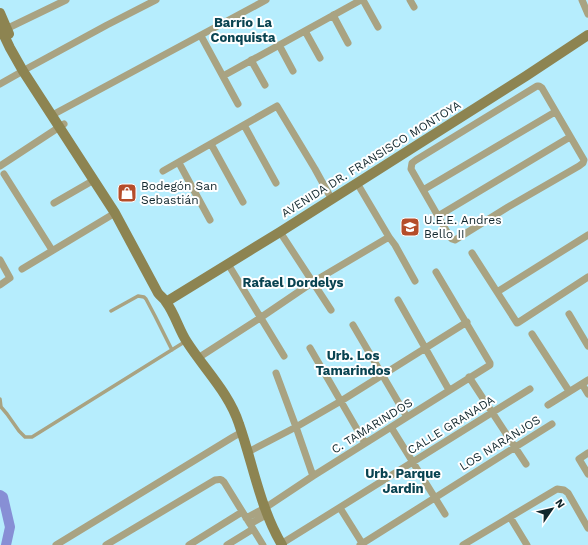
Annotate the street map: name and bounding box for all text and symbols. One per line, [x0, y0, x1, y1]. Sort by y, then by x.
district label: Barrio La Conquista [211, 15, 276, 45]
street label: AVENIDA DR. FRANSISCO MONTOYA [279, 98, 463, 220]
place label: Bodegón San Sebastián [141, 179, 217, 207]
shop icon: Bodegón San Sebastián [116, 182, 138, 204]
place label: U.E.E. Andres Bello II [424, 213, 502, 241]
school or university icon: U.E.E. Andres Bello II [399, 216, 421, 238]
district label: Rafael Dordelys [243, 275, 344, 290]
district label: Urb. Los Tamarindos [316, 348, 391, 378]
street label: CALLE GRANADA [405, 393, 497, 457]
street label: C. TAMARINDOS [329, 395, 415, 457]
street label: LOS NARANJOS [457, 413, 543, 473]
district label: Urb. Parque Jardin [365, 466, 441, 496]
north arrow [532, 489, 572, 529]
text: N [552, 497, 568, 511]

